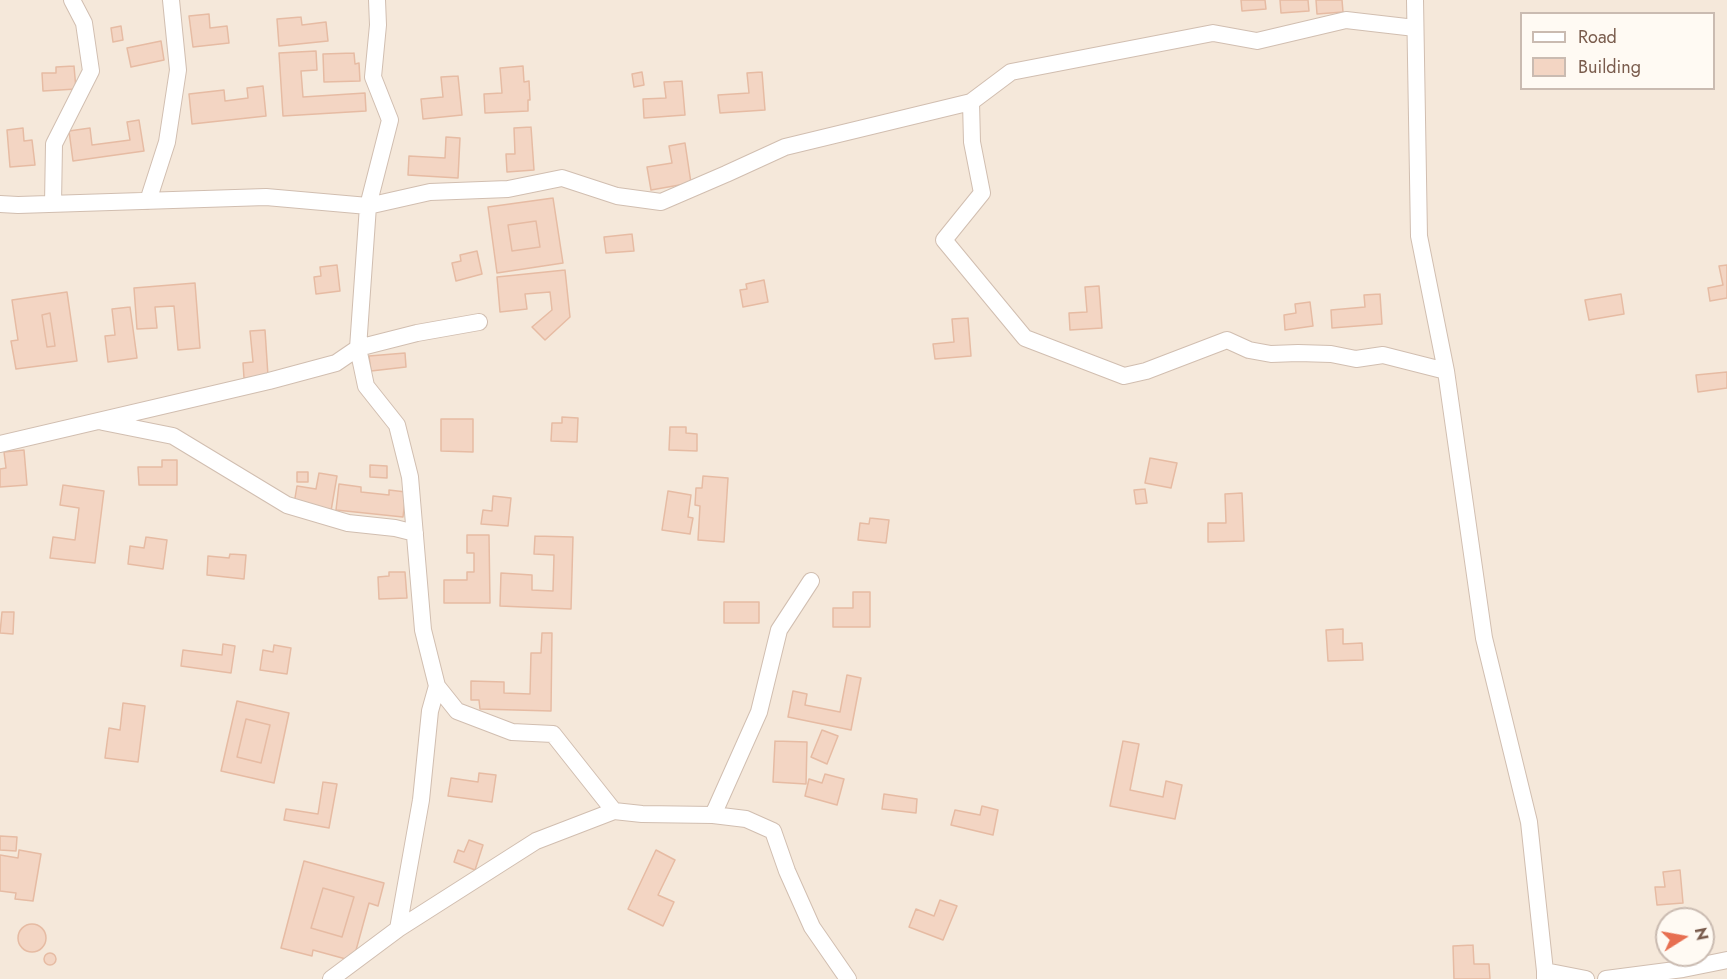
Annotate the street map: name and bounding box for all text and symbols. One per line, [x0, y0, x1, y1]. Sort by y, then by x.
legend [1520, 12, 1715, 90]
text: Road [1578, 24, 1617, 50]
text: Building [1578, 54, 1641, 80]
north arrow [1655, 907, 1715, 967]
text: N [1689, 925, 1714, 942]

